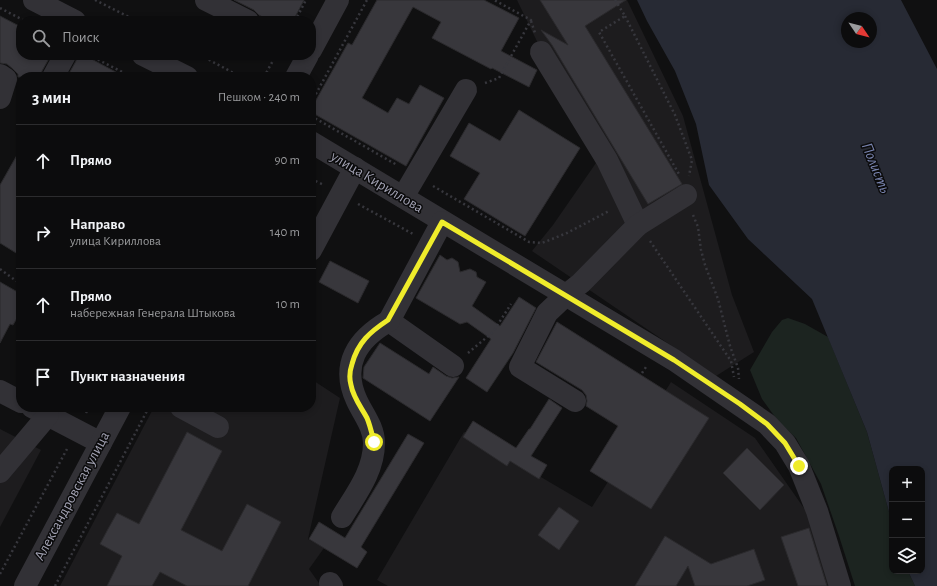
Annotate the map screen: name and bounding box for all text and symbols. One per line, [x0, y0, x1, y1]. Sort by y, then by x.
north arrow [841, 12, 877, 48]
search box [16, 16, 316, 60]
icon: search [30, 27, 52, 49]
text: Поиск [62, 30, 100, 45]
text: 3 мин [32, 89, 71, 106]
text: Пешком · 240 m [218, 91, 300, 104]
water label: Полисть [859, 140, 893, 196]
street label: улица Кириллова [327, 148, 426, 216]
icon: ahead [32, 150, 54, 172]
text: Прямо [70, 153, 112, 168]
text: 90 m [274, 154, 300, 167]
text: Направо [70, 217, 125, 232]
icon: right [32, 222, 54, 244]
text: 140 m [270, 226, 300, 239]
text: улица Кириллова [70, 235, 161, 248]
text: Прямо [70, 289, 112, 304]
icon: ahead [32, 294, 54, 316]
text: 10 m [276, 298, 300, 311]
text: набережная Генерала Штыкова [70, 307, 235, 320]
icon: arrive [32, 366, 54, 388]
text: Пункт назначения [70, 369, 185, 384]
street label: Александровская улица [32, 429, 112, 563]
route start [365, 433, 383, 451]
route end [790, 457, 808, 475]
map controls [889, 466, 925, 574]
button: + [889, 466, 925, 502]
button: − [889, 502, 925, 538]
button: layers [889, 538, 925, 574]

